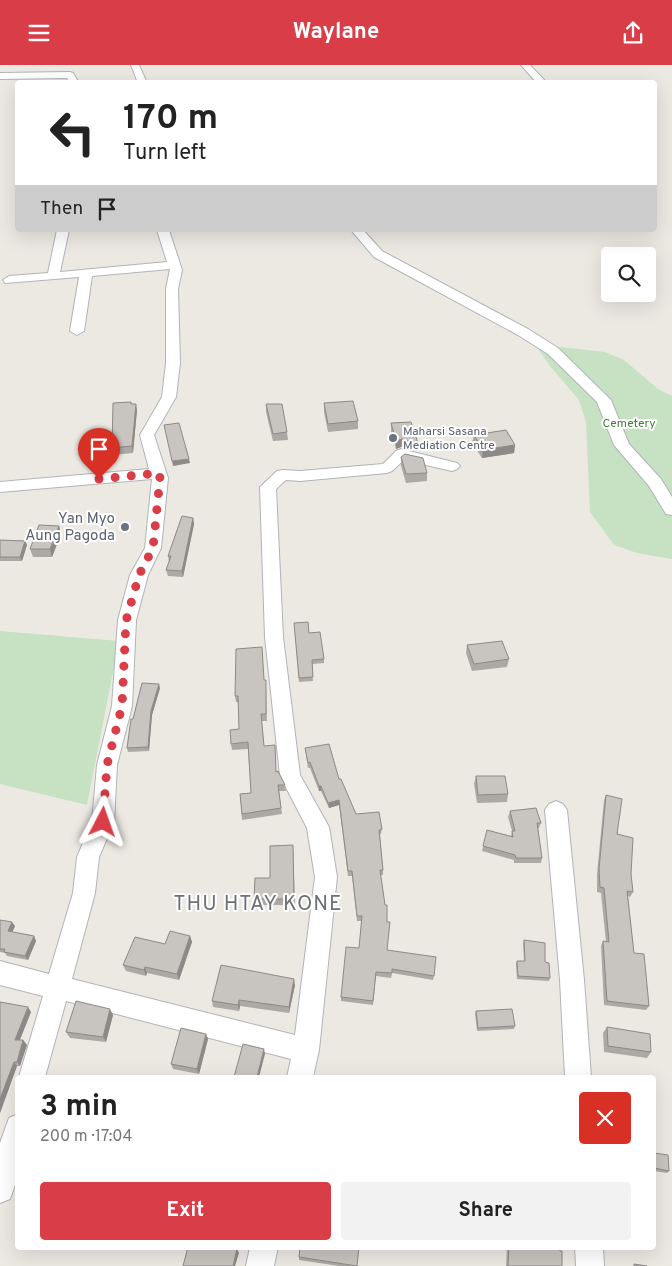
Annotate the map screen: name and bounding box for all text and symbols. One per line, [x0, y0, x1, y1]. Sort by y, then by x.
icon: menu [25, 19, 53, 47]
text: Waylane [293, 19, 379, 46]
icon: share [619, 19, 647, 47]
text: 170 m [123, 97, 218, 141]
icon: left [40, 100, 105, 165]
text: Turn left [123, 140, 206, 167]
icon: arrive [93, 195, 121, 223]
text: Then [40, 197, 83, 221]
map controls [601, 247, 656, 302]
button: search [601, 247, 656, 302]
park label: Cemetery [602, 416, 656, 432]
place label: Maharsi Sasana Mediation Centre [403, 424, 495, 454]
pin [78, 428, 120, 479]
marker: Maharsi Sasana Mediation Centre [387, 432, 399, 444]
icon: arrive [85, 435, 113, 463]
place label: Yan Myo Aung Pagoda [25, 510, 115, 546]
marker: Yan Myo Aung Pagoda [119, 521, 131, 533]
position arrow [76, 795, 128, 847]
district label: THU HTAY KONE [173, 891, 343, 918]
text: 3 min [40, 1089, 118, 1126]
button: close [579, 1092, 631, 1144]
text: 200 m · 17:04 [40, 1127, 132, 1147]
button: Exit [40, 1182, 331, 1240]
button: Share [341, 1182, 631, 1240]

